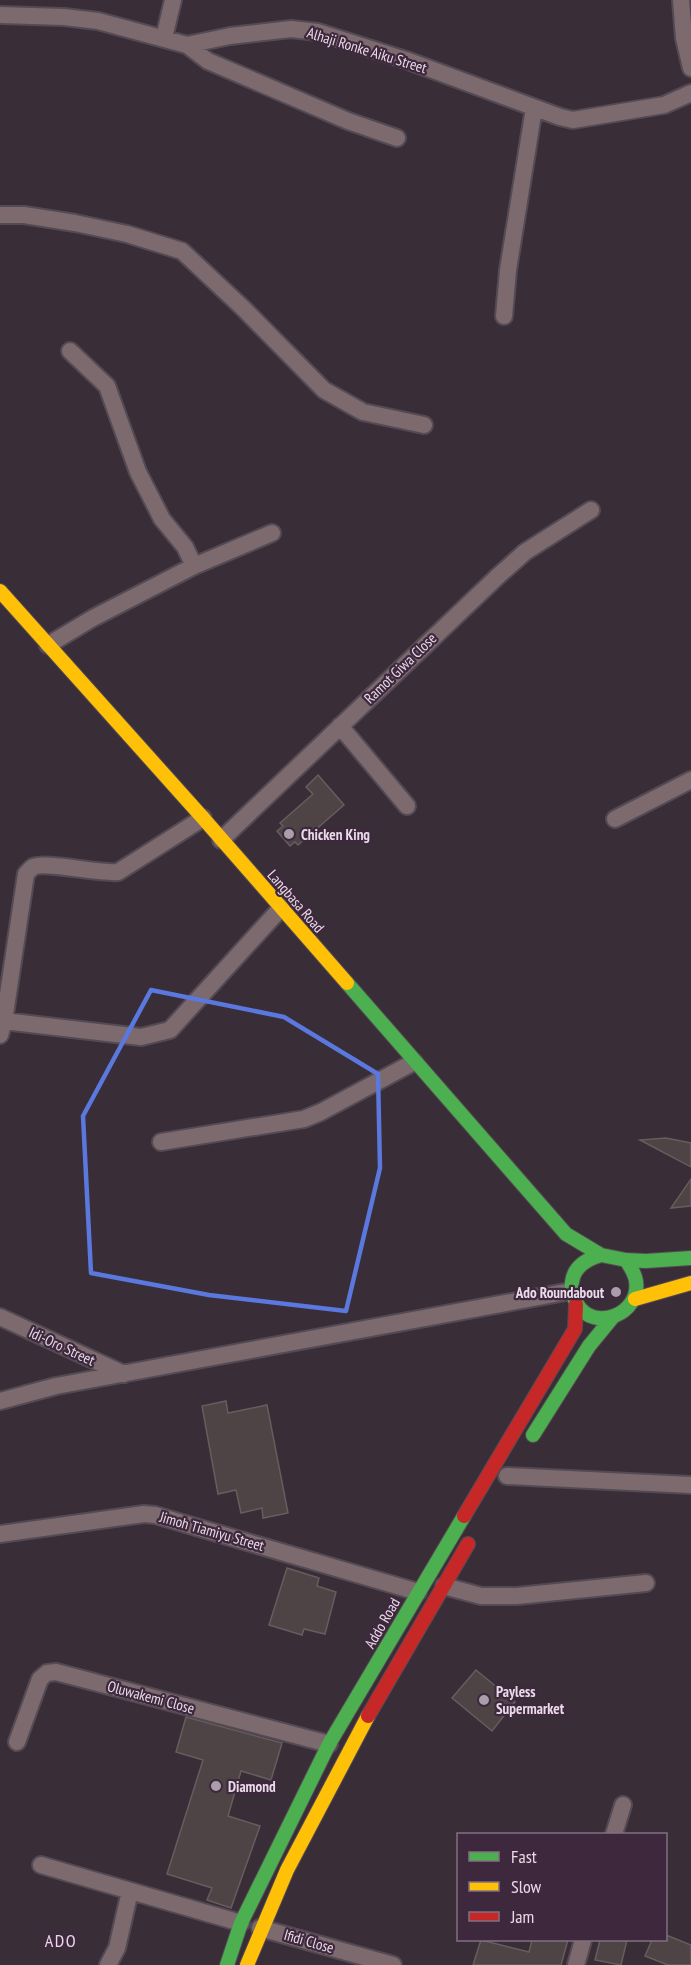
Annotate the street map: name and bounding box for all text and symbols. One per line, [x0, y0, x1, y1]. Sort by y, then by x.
street label: Alhaji Ronke Aiku Street [305, 23, 429, 77]
street label: Ramot Giwa Close [360, 629, 440, 707]
place label: Chicken King [301, 825, 370, 844]
marker: Chicken King [282, 827, 296, 841]
street label: Langbasa Road [263, 866, 329, 936]
place label: Ado Roundabout [515, 1283, 605, 1302]
marker: Ado Roundabout [609, 1285, 623, 1299]
street label: Idi-Oro Street [26, 1322, 98, 1370]
street label: Jimoh Tiamiyu Street [157, 1507, 266, 1555]
street label: Addo Road [360, 1594, 404, 1652]
street label: Oluwakemi Close [105, 1676, 197, 1718]
place label: Payless Supermarket [496, 1682, 565, 1718]
marker: Payless Supermarket [477, 1693, 491, 1707]
place label: Diamond [228, 1777, 276, 1796]
marker: Diamond [209, 1779, 223, 1793]
legend [457, 1833, 667, 1941]
text: Fast [511, 1845, 537, 1868]
text: Slow [511, 1875, 542, 1898]
text: Jam [510, 1905, 534, 1928]
street label: Ifidi Close [282, 1925, 336, 1957]
district label: ADO [45, 1929, 77, 1952]

